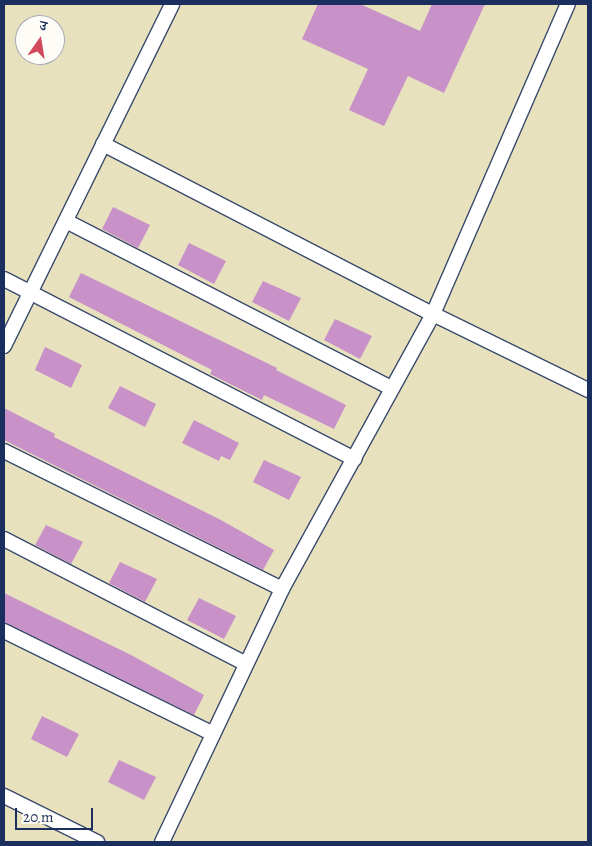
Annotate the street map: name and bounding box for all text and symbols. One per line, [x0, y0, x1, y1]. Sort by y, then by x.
north arrow [15, 15, 65, 65]
text: उ [38, 16, 49, 36]
scale bar [18, 798, 95, 830]
text: 20 m [23, 807, 54, 827]

